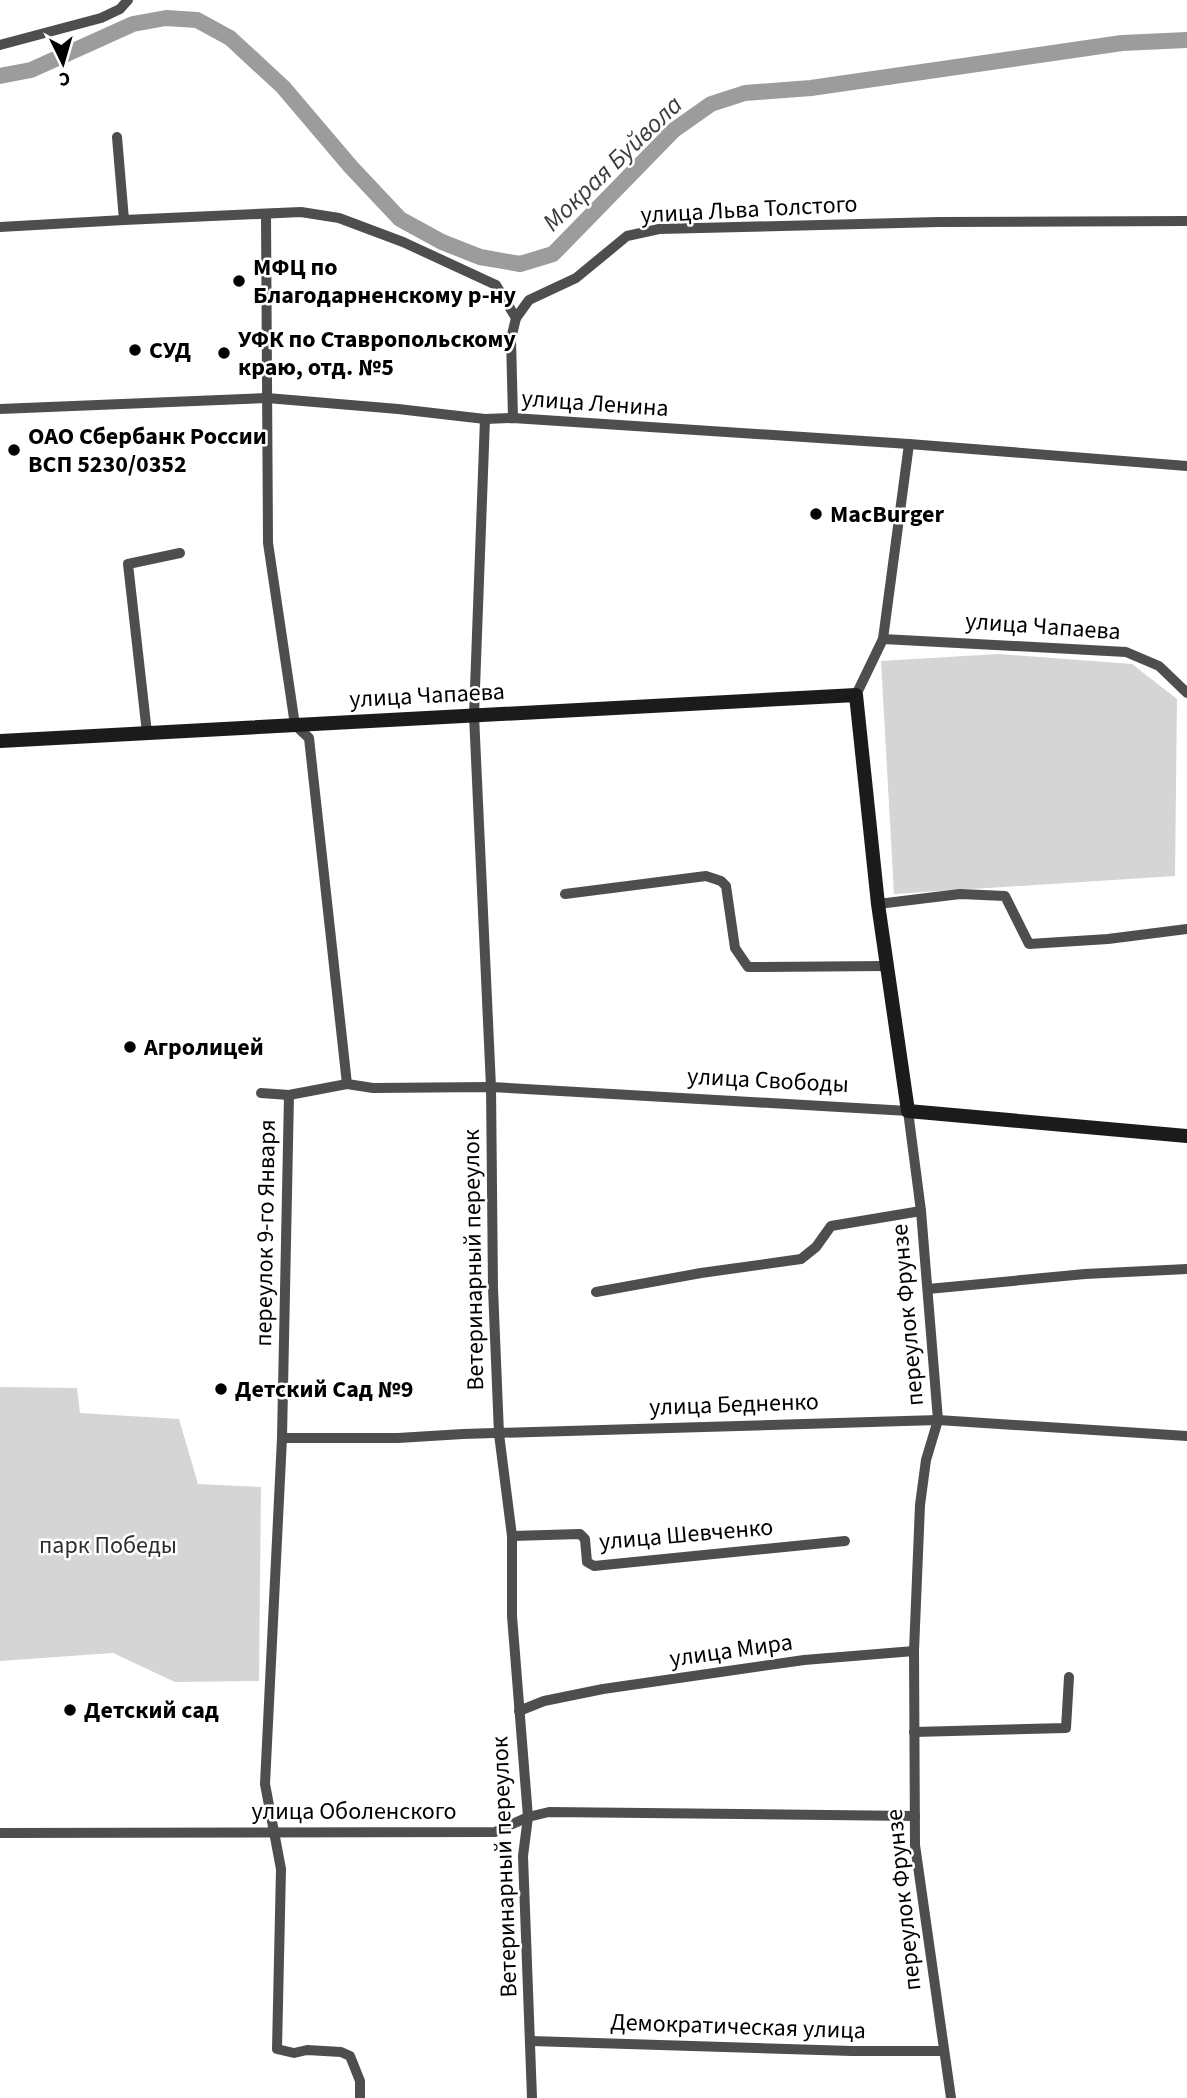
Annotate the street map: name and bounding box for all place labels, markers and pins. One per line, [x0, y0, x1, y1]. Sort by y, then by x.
place label: МФЦ по Благодарненскому р-ну [253, 250, 517, 313]
marker: МФЦ по Благодарненскому р-ну [231, 273, 247, 289]
place label: УФК по Ставропольскому краю, отд. №5 [238, 322, 516, 385]
place label: СУД [149, 333, 191, 368]
marker: СУД [127, 342, 143, 358]
marker: УФК по Ставропольскому краю, отд. №5 [216, 345, 232, 361]
place label: ОАО Сбербанк России ВСП 5230/0352 [28, 419, 267, 482]
marker: ОАО Сбербанк России ВСП 5230/0352 [6, 442, 22, 458]
place label: MacBurger [830, 497, 944, 532]
marker: MacBurger [808, 506, 824, 522]
place label: Агролицей [143, 1030, 264, 1065]
marker: Агролицей [122, 1039, 138, 1055]
place label: Детский Сад №9 [235, 1372, 414, 1407]
marker: Детский Сад №9 [213, 1381, 229, 1397]
place label: Детский сад [84, 1693, 219, 1728]
marker: Детский сад [62, 1702, 78, 1718]

